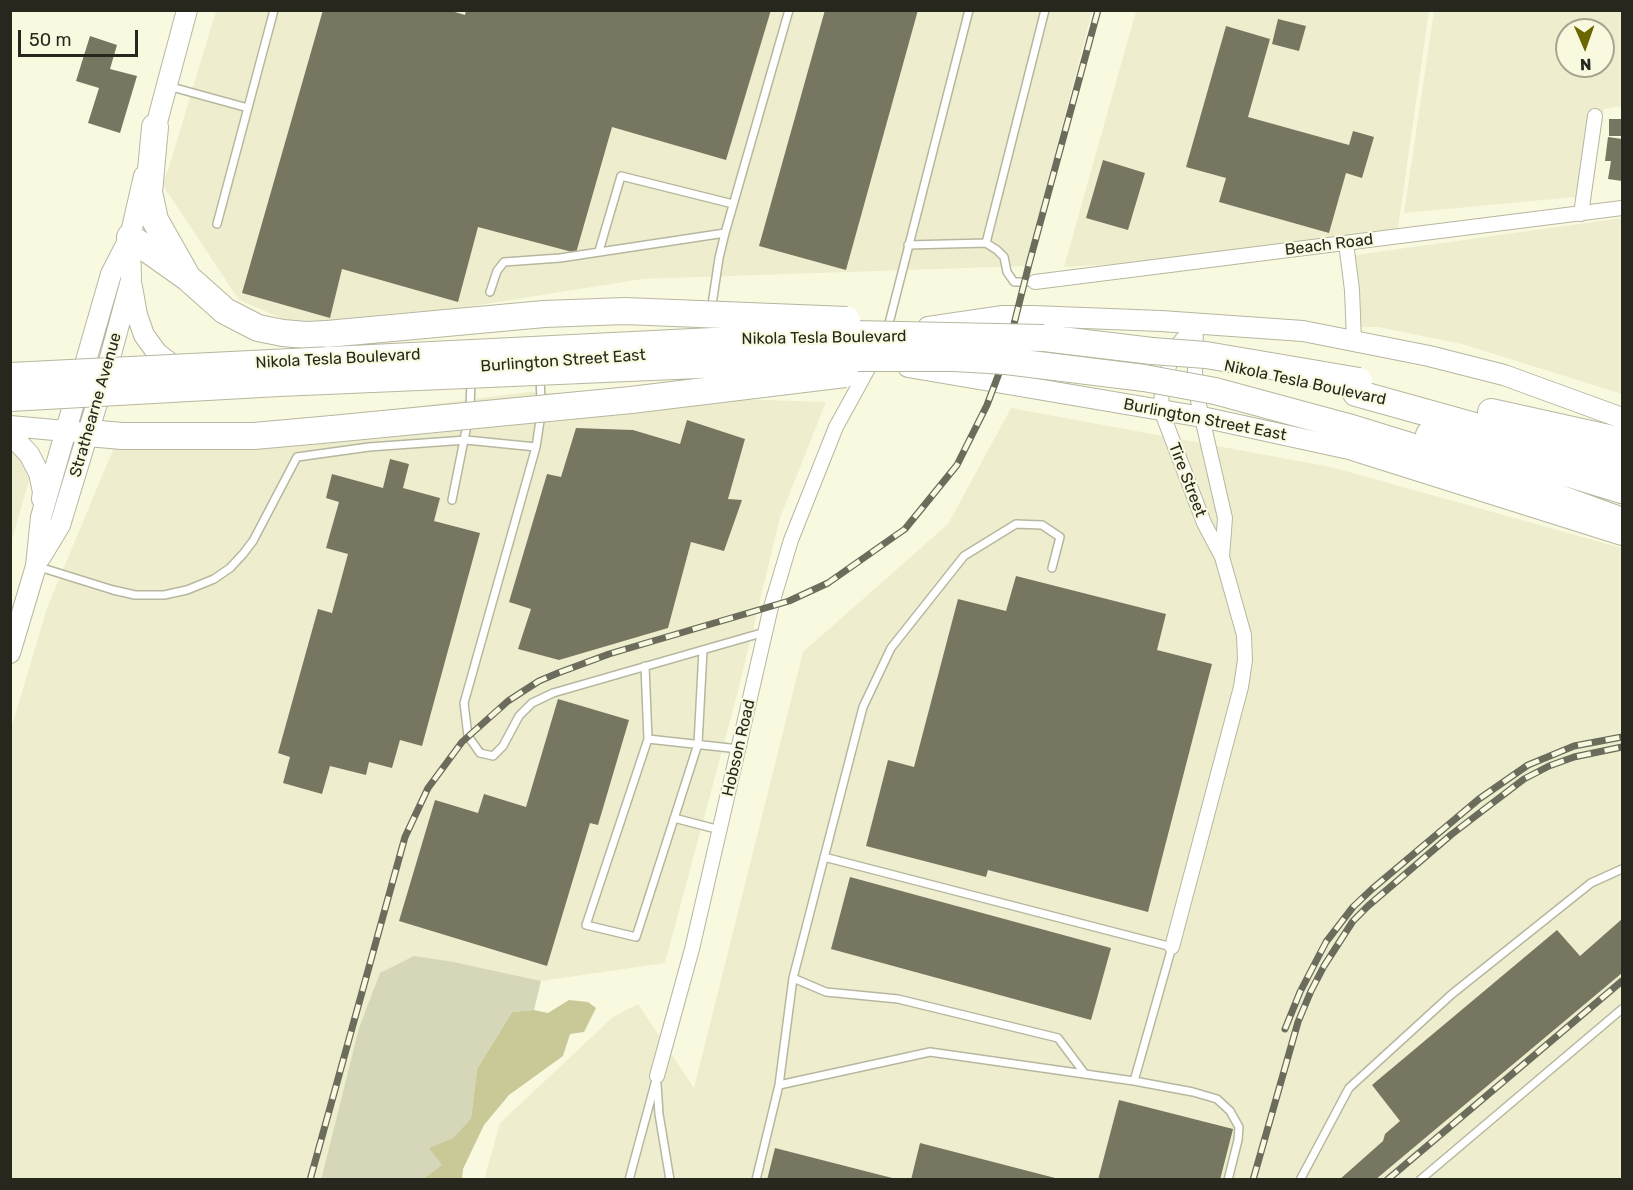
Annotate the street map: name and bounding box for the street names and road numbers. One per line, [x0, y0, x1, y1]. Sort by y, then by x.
street label: Beach Road [1284, 230, 1374, 260]
street label: Nikola Tesla Boulevard [741, 327, 907, 349]
street label: Strathearne Avenue [66, 331, 126, 479]
street label: Nikola Tesla Boulevard [255, 345, 421, 373]
street label: Burlington Street East [480, 346, 646, 376]
street label: Nikola Tesla Boulevard [1222, 356, 1388, 410]
street label: Burlington Street East [1122, 395, 1288, 445]
street label: Tire Street [1164, 440, 1210, 520]
street label: Hobson Road [719, 698, 759, 798]

